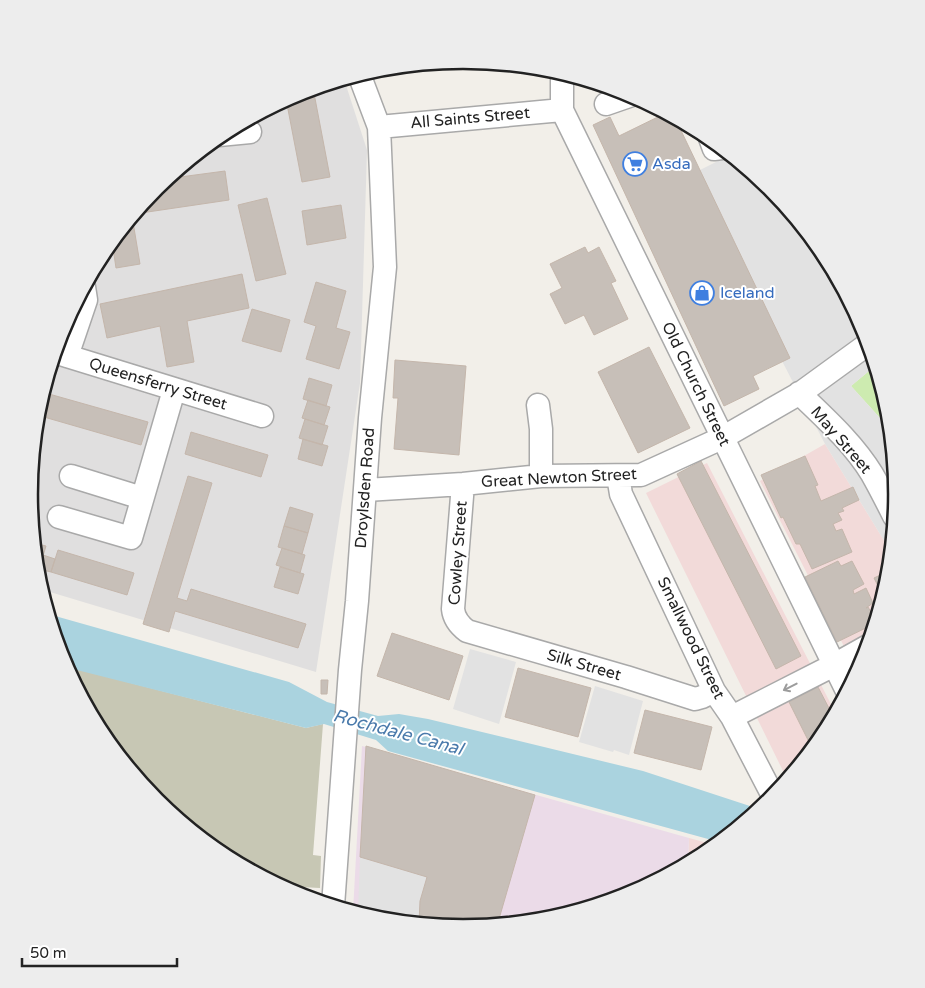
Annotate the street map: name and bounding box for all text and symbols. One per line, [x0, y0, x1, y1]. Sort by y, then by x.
street label: All Saints Street [409, 103, 531, 133]
supermarket icon: Asda [622, 151, 648, 177]
place label: Asda [652, 154, 691, 174]
shop icon: Iceland [689, 280, 715, 306]
place label: Iceland [720, 283, 775, 303]
street label: Old Church Street [657, 319, 735, 449]
street label: Queensferry Street [86, 353, 230, 415]
street label: May Street [806, 402, 876, 478]
street label: Droylsden Road [351, 427, 379, 549]
street label: Great Newton Street [481, 464, 637, 492]
street label: Cowley Street [444, 500, 472, 606]
street label: Smallwood Street [653, 574, 729, 702]
street label: Silk Street [545, 645, 623, 685]
one-way arrow [783, 683, 798, 692]
water label: Rochdale Canal [331, 704, 468, 761]
scale bar [22, 936, 178, 968]
text: 50 m [30, 944, 67, 962]

